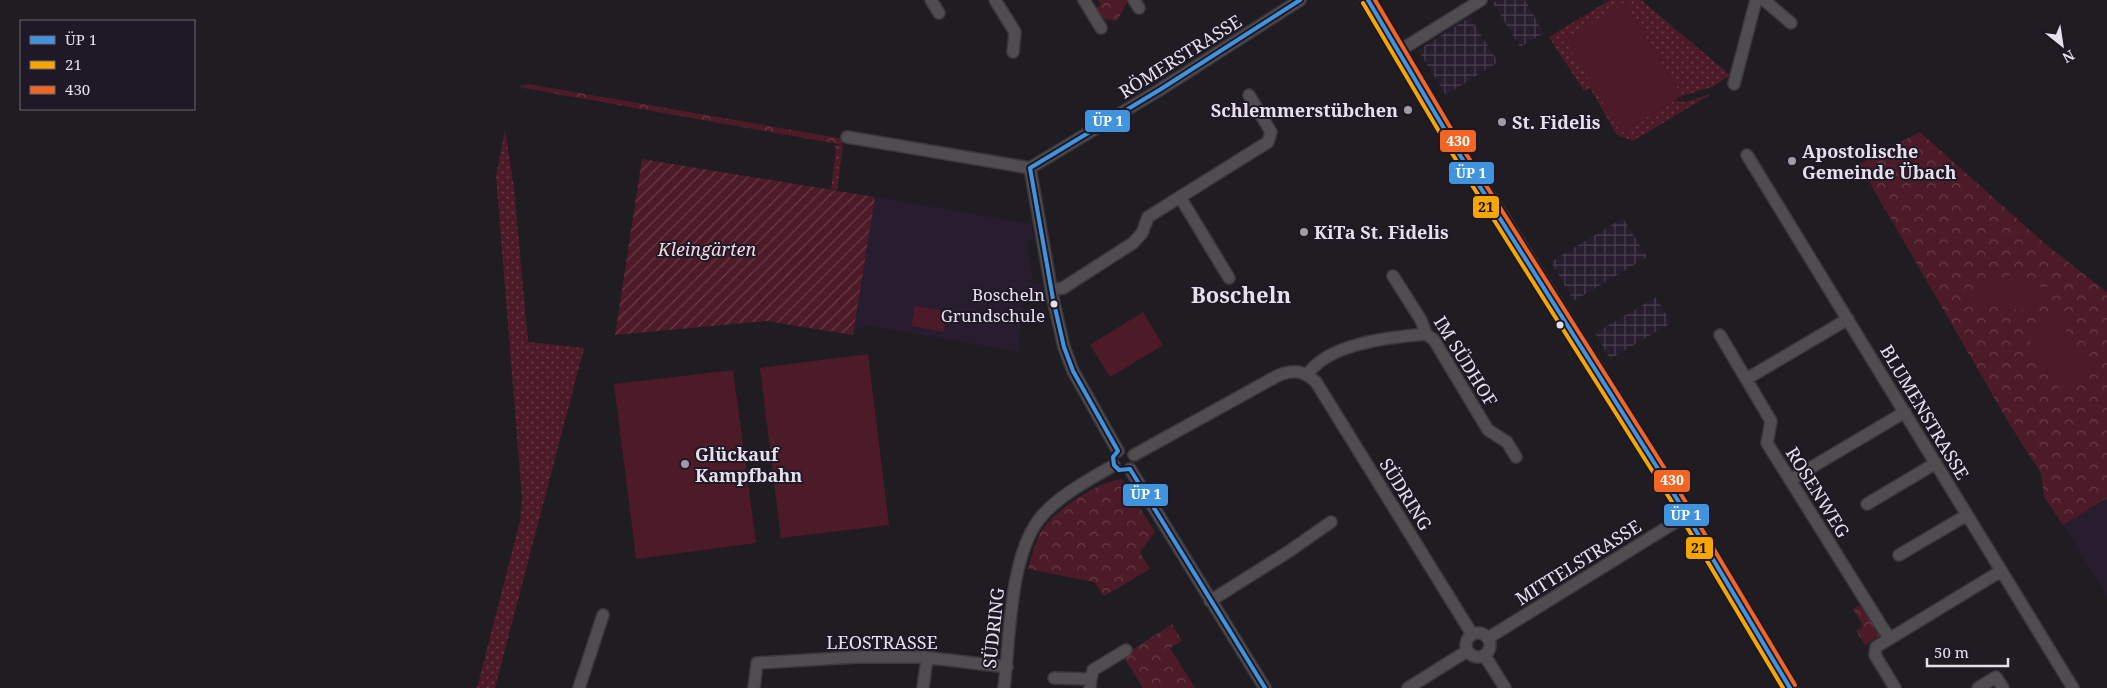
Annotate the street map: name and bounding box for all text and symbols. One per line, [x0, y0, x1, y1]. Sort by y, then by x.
street label: RÖMERSTRASSE [1114, 9, 1246, 103]
legend [20, 20, 195, 110]
north arrow [2037, 20, 2087, 70]
text: ÜP 1 [65, 29, 97, 49]
text: N [2059, 46, 2078, 68]
text: 21 [65, 54, 82, 74]
text: 430 [65, 79, 90, 99]
place label: Schlemmerstübchen [1211, 98, 1398, 122]
marker: Schlemmerstübchen [1402, 104, 1414, 116]
line badge: ÜP 1 [1084, 109, 1131, 133]
place label: St. Fidelis [1512, 110, 1601, 134]
text: ÜP 1 [1093, 111, 1124, 130]
marker: St. Fidelis [1496, 116, 1508, 128]
line badge: 430 [1439, 129, 1477, 153]
text: 430 [1446, 131, 1470, 150]
place label: Apostolische Gemeinde Übach [1802, 139, 1957, 184]
marker: Apostolische Gemeinde Übach [1786, 155, 1798, 167]
line badge: ÜP 1 [1448, 161, 1495, 185]
text: ÜP 1 [1456, 163, 1487, 182]
line badge: 21 [1472, 195, 1500, 219]
text: 21 [1478, 197, 1494, 216]
place label: KiTa St. Fidelis [1314, 220, 1449, 244]
marker: KiTa St. Fidelis [1298, 226, 1310, 238]
park label: Kleingärten [657, 237, 756, 261]
district label: Boscheln [1191, 279, 1291, 309]
place label: Boscheln Grundschule [941, 283, 1045, 327]
marker: Boscheln Grundschule [1049, 299, 1059, 309]
street label: IM SÜDHOF [1429, 311, 1503, 411]
unlabelled marker [1555, 320, 1565, 330]
street label: BLUMENSTRASSE [1875, 340, 1975, 484]
place label: Glückauf Kampfbahn [695, 442, 802, 487]
street label: ROSENWEG [1781, 442, 1855, 542]
street label: SÜDRING [1374, 453, 1438, 535]
marker: Glückauf Kampfbahn [679, 458, 691, 470]
line badge: 430 [1653, 469, 1691, 493]
text: 430 [1660, 470, 1684, 489]
line badge: ÜP 1 [1122, 483, 1169, 507]
text: ÜP 1 [1131, 484, 1162, 503]
line badge: ÜP 1 [1663, 503, 1710, 527]
text: ÜP 1 [1671, 505, 1702, 524]
street label: MITTELSTRASSE [1511, 514, 1645, 610]
line badge: 21 [1685, 536, 1714, 560]
text: 21 [1691, 538, 1707, 557]
street label: SÜDRING [977, 586, 1009, 669]
street label: LEOSTRASSE [826, 630, 938, 654]
scale bar [1927, 636, 2008, 668]
text: 50 m [1934, 642, 1969, 662]

